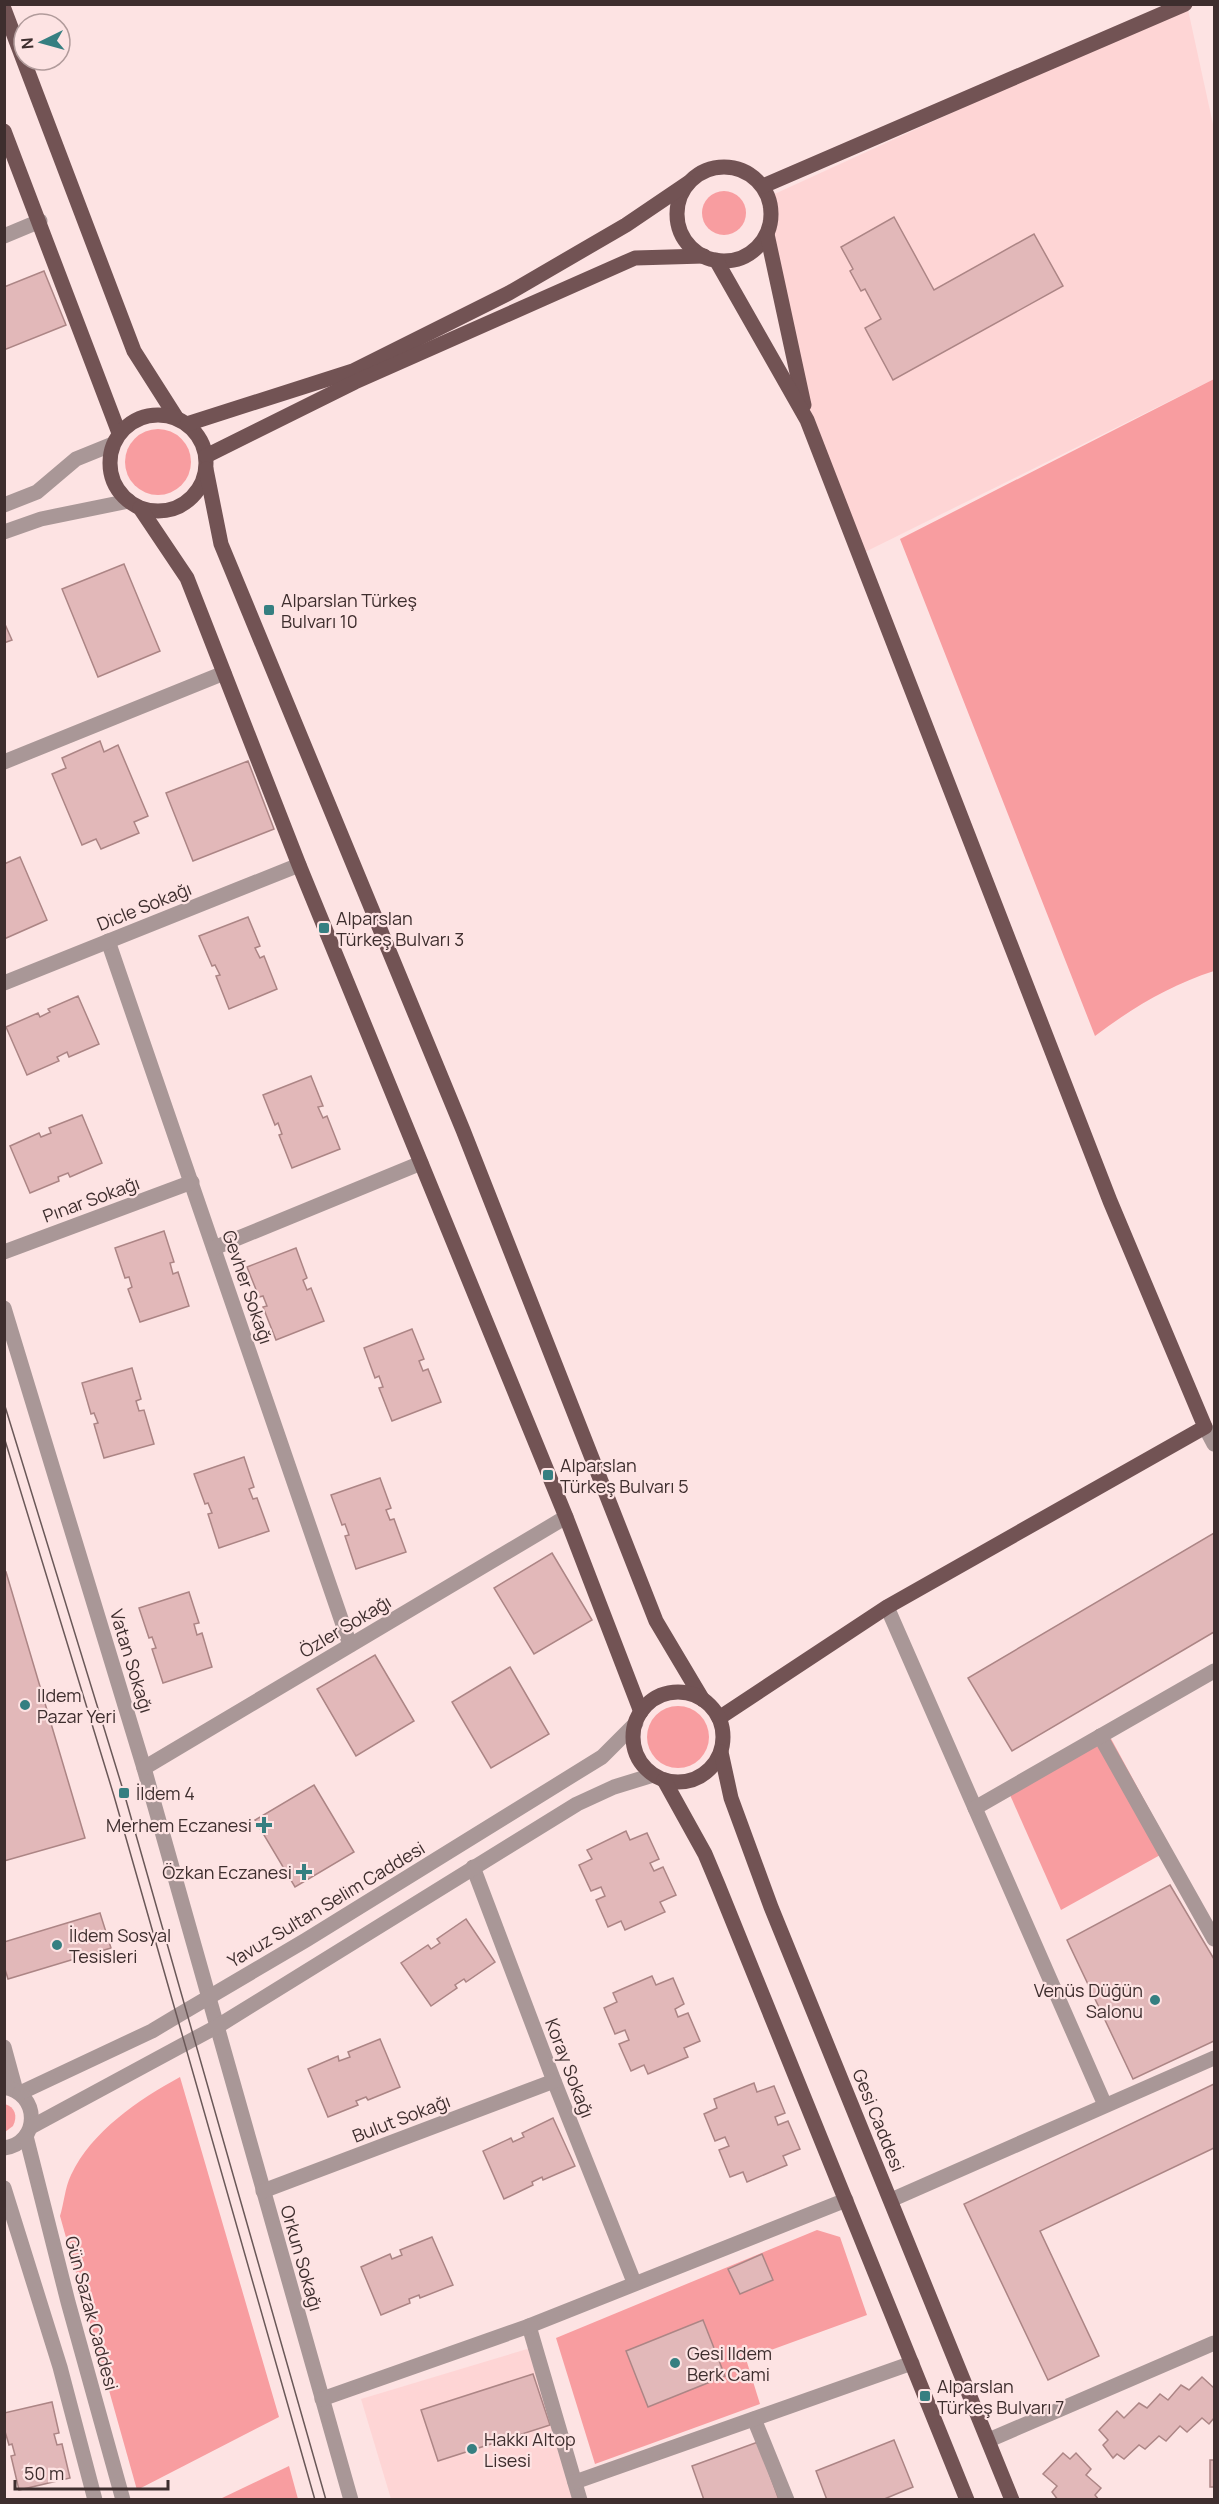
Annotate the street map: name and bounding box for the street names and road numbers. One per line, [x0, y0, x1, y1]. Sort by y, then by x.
street label: Dicle Sokağı [93, 876, 195, 936]
street label: Pınar Sokağı [39, 1170, 143, 1228]
street label: Gevher Sokağı [217, 1227, 279, 1347]
street label: Özler Sokağı [295, 1589, 395, 1663]
street label: Vatan Sokağı [105, 1606, 159, 1716]
street label: Yavuz Sultan Selim Caddesi [223, 1836, 429, 1972]
street label: Koray Sokağı [540, 2015, 600, 2121]
street label: Gesi Caddesi [847, 2065, 911, 2175]
street label: Bulut Sokağı [349, 2088, 453, 2148]
street label: Orkun Sokağı [275, 2202, 329, 2314]
street label: Gün Sazak Caddesi [60, 2233, 124, 2393]

